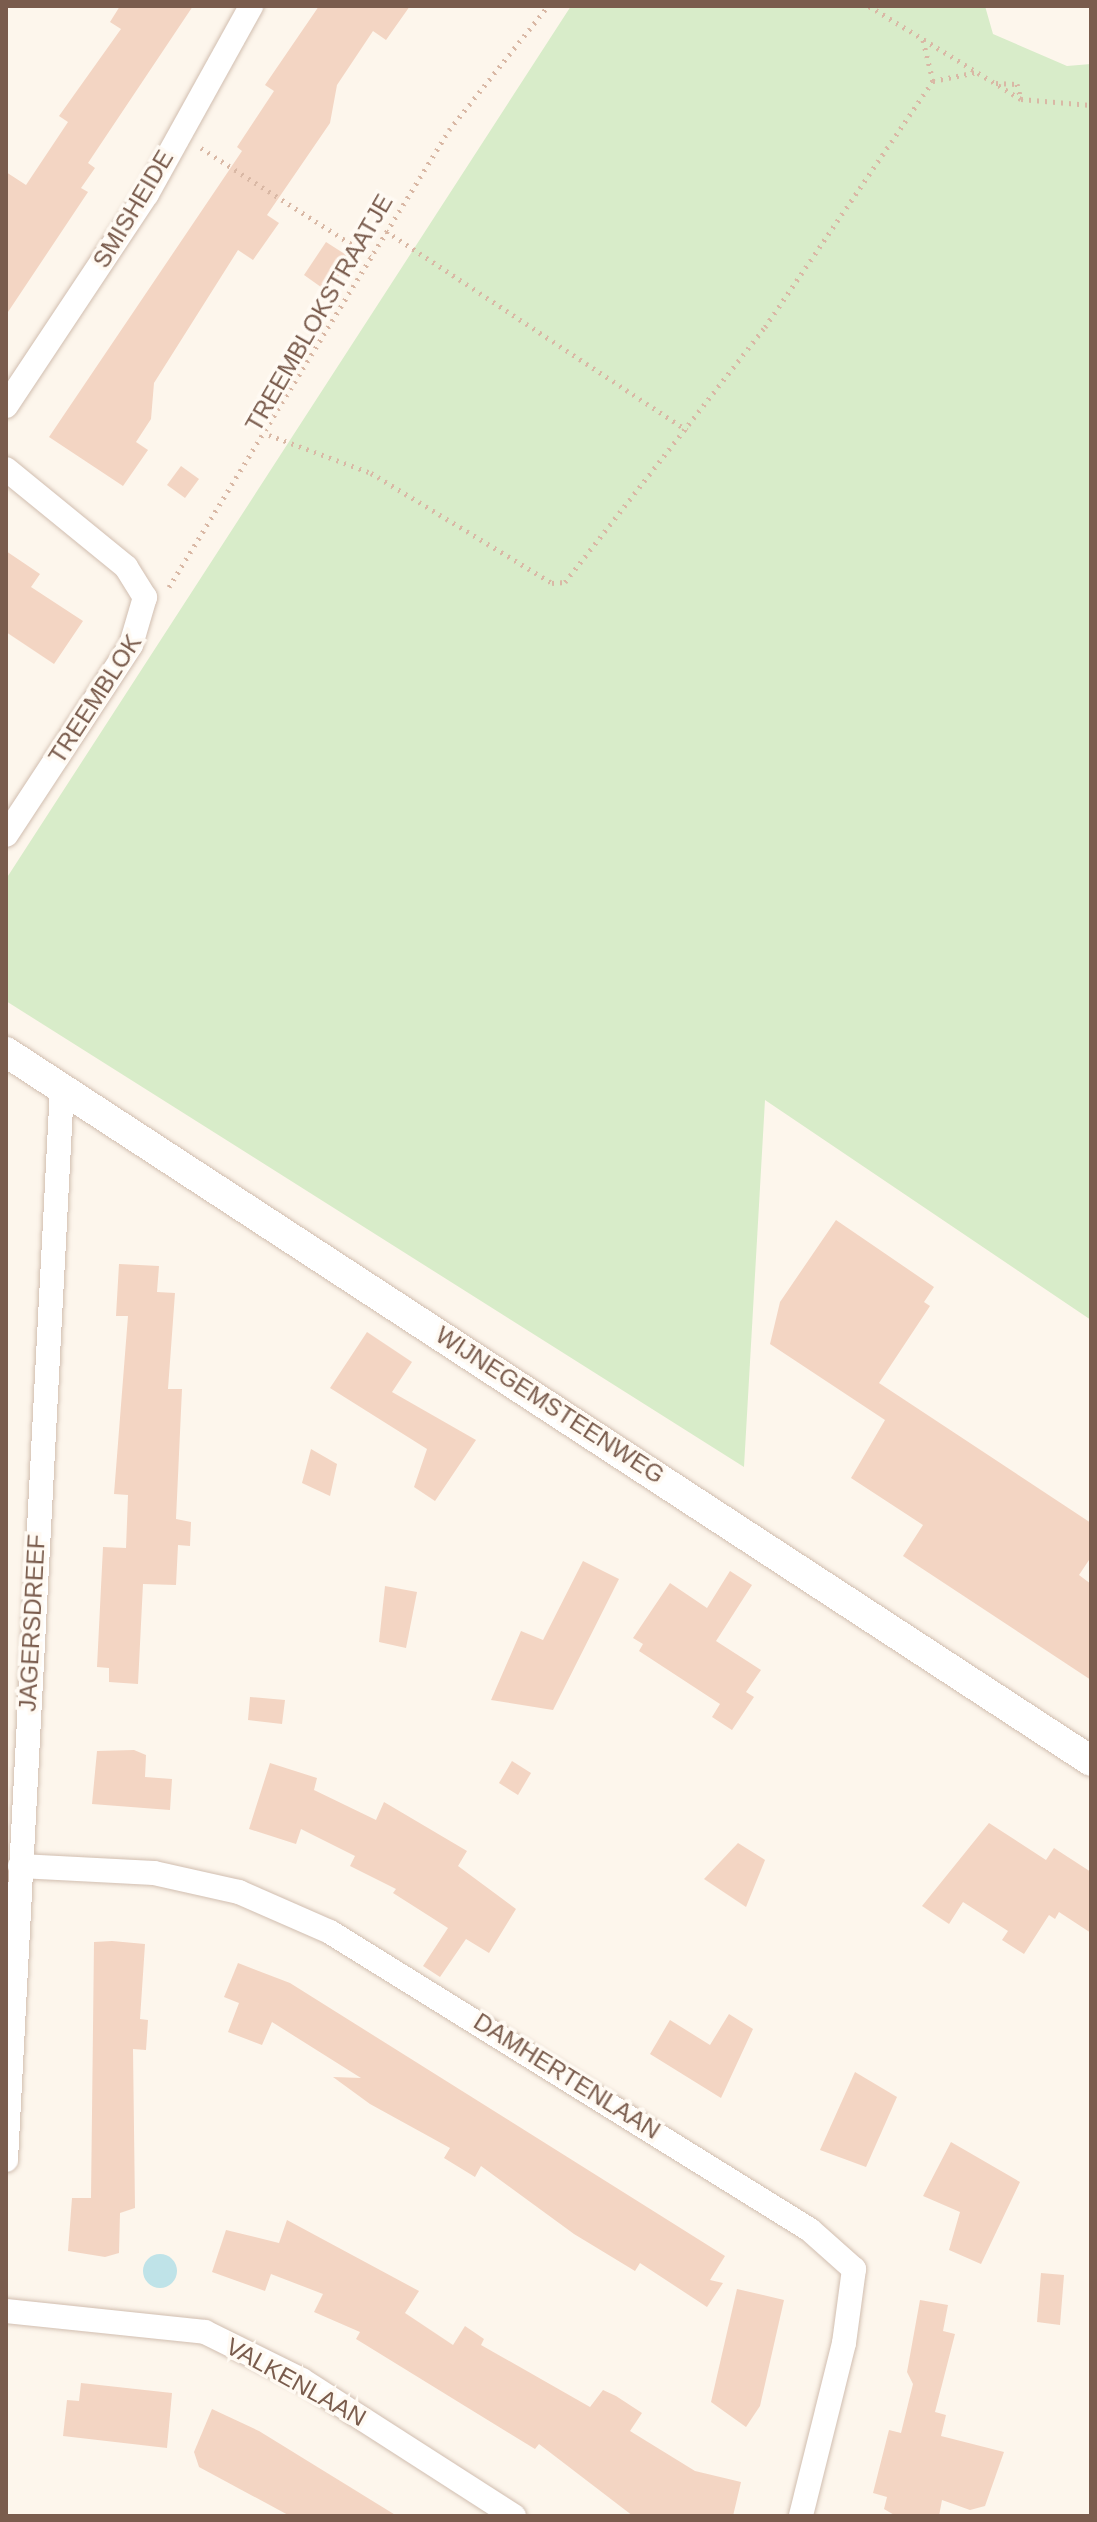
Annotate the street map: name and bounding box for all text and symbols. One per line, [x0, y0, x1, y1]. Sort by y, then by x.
street label: SMISHEIDE [87, 145, 179, 273]
street label: TREEMBLOKSTRAATJE [239, 189, 399, 437]
street label: TREEMBLOK [43, 629, 147, 769]
street label: WIJNEGEMSTEENWEG [430, 1320, 670, 1490]
street label: JAGERSDREEF [13, 1534, 51, 1712]
street label: DAMHERTENLAAN [469, 2007, 665, 2145]
street label: VALKENLAAN [221, 2332, 371, 2432]

